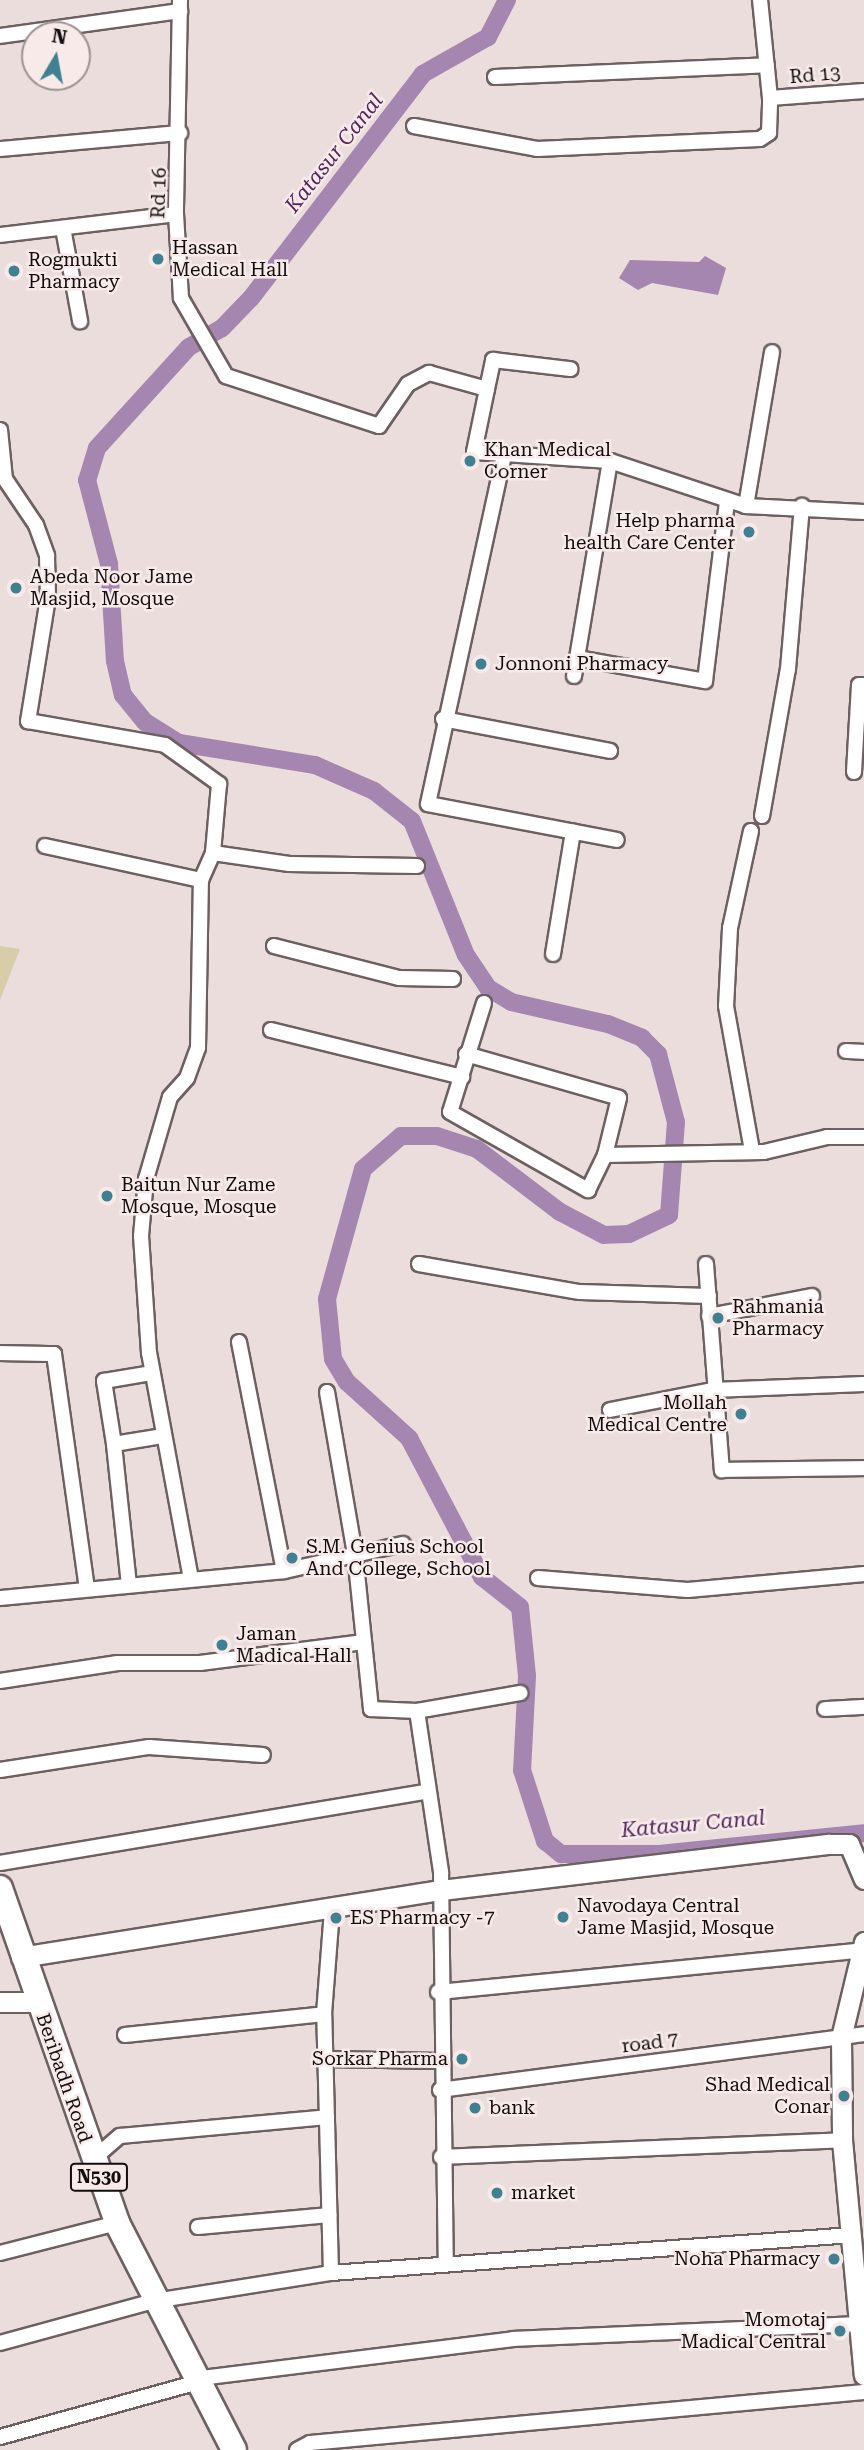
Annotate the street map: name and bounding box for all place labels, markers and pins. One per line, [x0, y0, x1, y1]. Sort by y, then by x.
place label: Hassan Medical Hall [172, 237, 288, 281]
place label: Rogmukti Pharmacy [28, 249, 120, 293]
marker: Hassan Medical Hall [150, 251, 166, 267]
marker: Rogmukti Pharmacy [6, 263, 22, 279]
place label: Khan Medical Corner [484, 439, 611, 483]
marker: Khan Medical Corner [462, 453, 478, 469]
place label: Help pharma health Care Center [564, 510, 735, 554]
marker: Help pharma health Care Center [741, 524, 757, 540]
place label: Abeda Noor Jame Masjid, Mosque [30, 566, 193, 610]
marker: Abeda Noor Jame Masjid, Mosque [8, 580, 24, 596]
place label: Jonnoni Pharmacy [495, 653, 668, 675]
marker: Jonnoni Pharmacy [473, 656, 489, 672]
place label: Baitun Nur Zame Mosque, Mosque [121, 1174, 276, 1218]
marker: Baitun Nur Zame Mosque, Mosque [99, 1188, 115, 1204]
place label: Rahmania Pharmacy [732, 1296, 824, 1340]
marker: Rahmania Pharmacy [710, 1310, 726, 1326]
place label: Mollah Medical Centre [587, 1392, 727, 1436]
marker: Mollah Medical Centre [733, 1406, 749, 1422]
place label: S.M. Genius School And College, School [306, 1536, 491, 1580]
marker: S.M. Genius School And College, School [284, 1550, 300, 1566]
place label: Jaman Madical Hall [236, 1623, 352, 1667]
marker: Jaman Madical Hall [214, 1637, 230, 1653]
place label: Navodaya Central Jame Masjid, Mosque [577, 1895, 774, 1939]
place label: ES Pharmacy -7 [350, 1907, 495, 1929]
marker: Navodaya Central Jame Masjid, Mosque [555, 1909, 571, 1925]
marker: ES Pharmacy -7 [328, 1910, 344, 1926]
place label: Sorkar Pharma [312, 2048, 448, 2070]
marker: Sorkar Pharma [454, 2051, 470, 2067]
place label: Shad Medical Conar [705, 2074, 830, 2118]
marker: Shad Medical Conar [836, 2088, 852, 2104]
place label: bank [489, 2097, 535, 2119]
marker: bank [467, 2100, 483, 2116]
place label: market [511, 2182, 575, 2204]
marker: market [489, 2185, 505, 2201]
place label: Noha Pharmacy [674, 2248, 820, 2270]
marker: Noha Pharmacy [826, 2251, 842, 2267]
place label: Momotaj Madical Central [681, 2309, 826, 2353]
marker: Momotaj Madical Central [832, 2323, 848, 2339]

